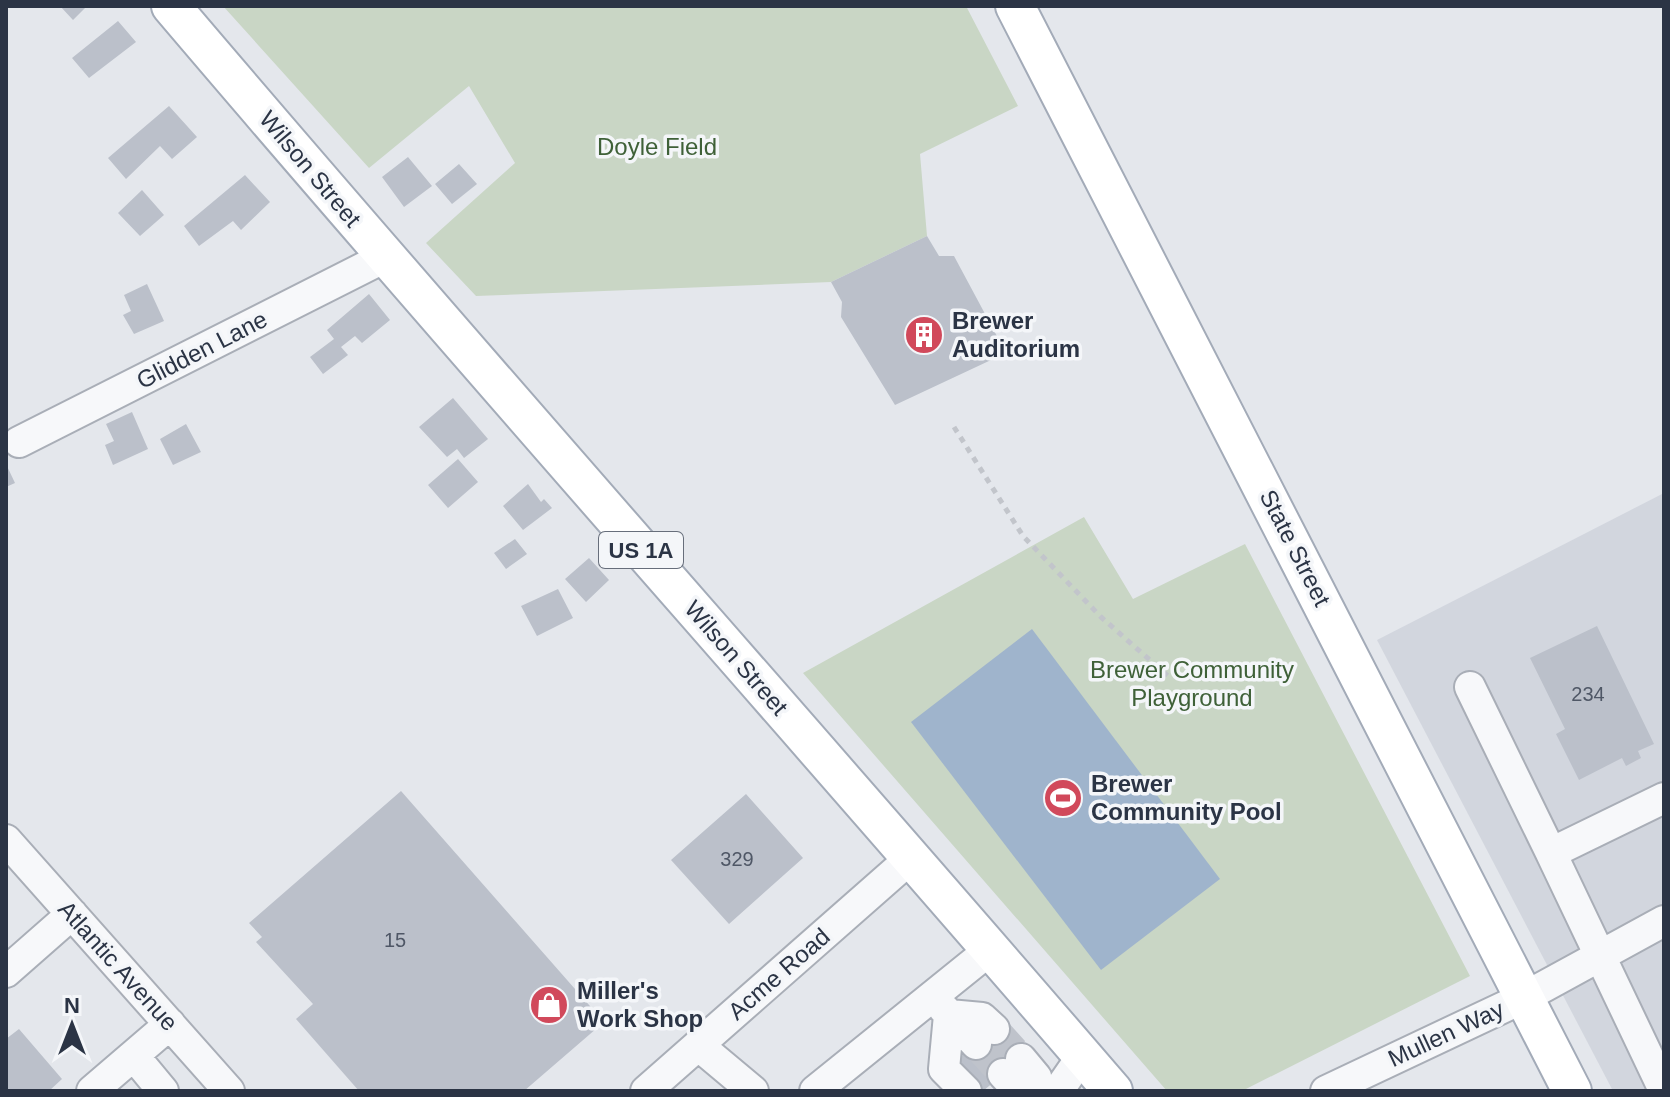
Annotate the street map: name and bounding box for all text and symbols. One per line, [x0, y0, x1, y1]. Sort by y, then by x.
street label: Wilson Street [254, 105, 367, 232]
park label: Doyle Field [597, 133, 717, 160]
street label: Glidden Lane [132, 305, 272, 394]
place label: Brewer Auditorium [952, 307, 1080, 362]
building icon: Brewer Auditorium [903, 314, 945, 356]
street label: State Street [1255, 485, 1336, 611]
road number: US 1A [599, 532, 683, 568]
street label: Wilson Street [679, 595, 794, 721]
park label: Brewer Community Playground [1090, 656, 1294, 711]
house number: 234 [1571, 683, 1605, 705]
place label: Brewer Community Pool [1091, 770, 1282, 825]
sports icon: Brewer Community Pool [1042, 777, 1084, 819]
house number: 329 [720, 848, 754, 870]
street label: Atlantic Avenue [53, 895, 184, 1036]
street label: Acme Road [722, 922, 835, 1025]
house number: 15 [384, 929, 406, 951]
place label: Miller's Work Shop [577, 977, 703, 1032]
shop icon: Miller's Work Shop [528, 984, 570, 1026]
north arrow [32, 985, 112, 1065]
text: N [64, 993, 80, 1018]
street label: Mullen Way [1384, 995, 1508, 1072]

